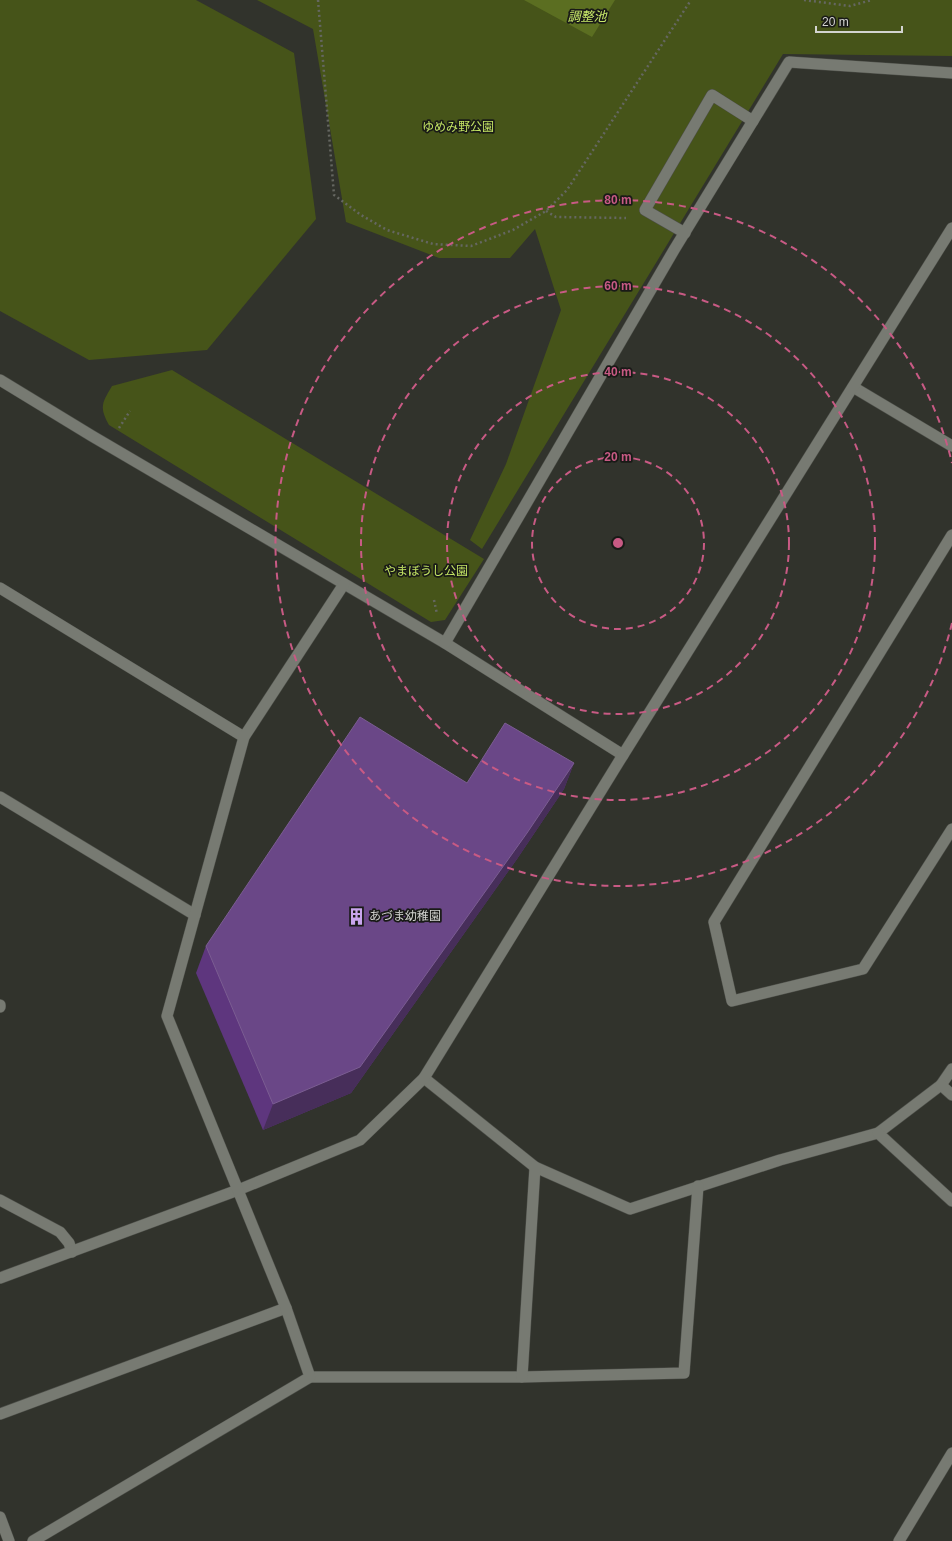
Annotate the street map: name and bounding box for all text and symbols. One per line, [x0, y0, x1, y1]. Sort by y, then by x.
scale bar [816, 8, 902, 34]
water label: 調整池 [567, 9, 608, 24]
text: 20 m [822, 15, 849, 29]
park label: ゆめみ野公園 [422, 120, 494, 134]
text: 80 m [604, 193, 632, 207]
text: 60 m [604, 279, 632, 293]
text: 40 m [604, 365, 632, 379]
text: 20 m [604, 450, 632, 464]
centre of rings [611, 536, 625, 550]
park label: やまぼうし公園 [384, 564, 468, 578]
building icon: あづま幼稚園 [346, 906, 366, 926]
place label: あづま幼稚園 [369, 909, 441, 923]

